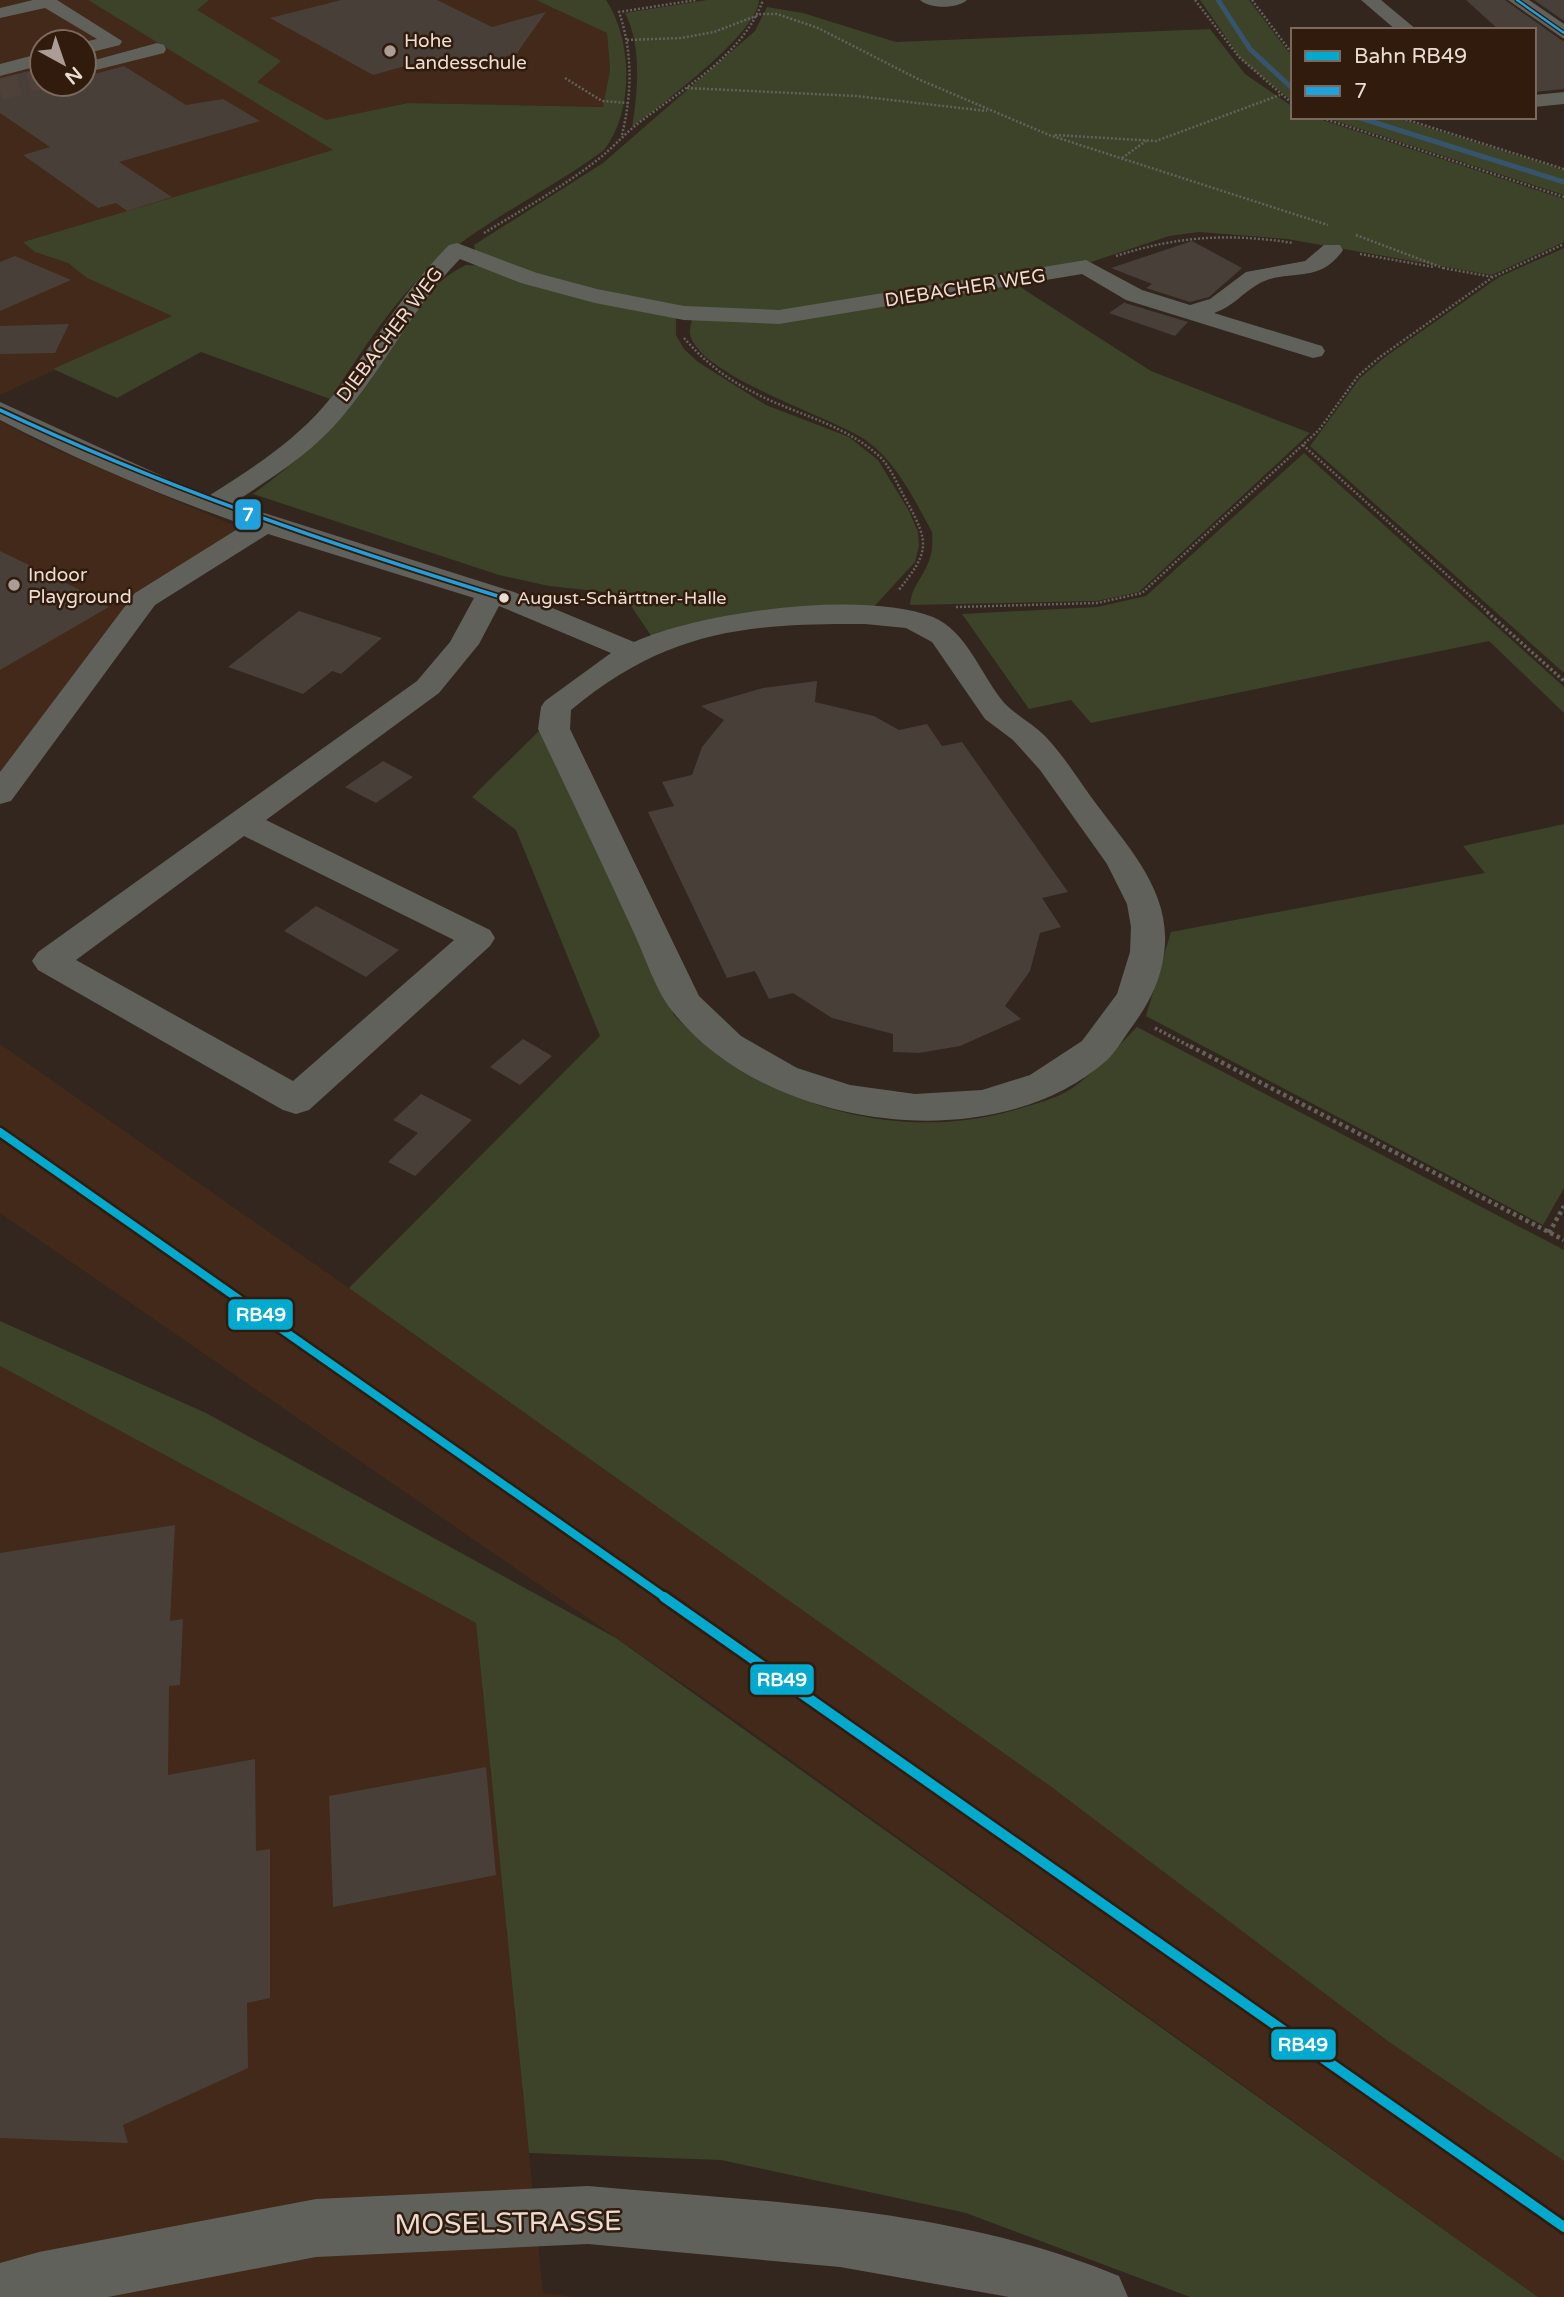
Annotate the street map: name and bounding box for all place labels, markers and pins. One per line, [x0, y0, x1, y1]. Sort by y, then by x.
place label: Hohe Landesschule [404, 30, 527, 74]
marker: Hohe Landesschule [382, 43, 398, 59]
place label: Indoor Playground [28, 564, 132, 608]
marker: Indoor Playground [6, 577, 22, 593]
place label: August-Schärttner-Halle [517, 587, 727, 609]
marker: August-Schärttner-Halle [497, 591, 511, 605]

